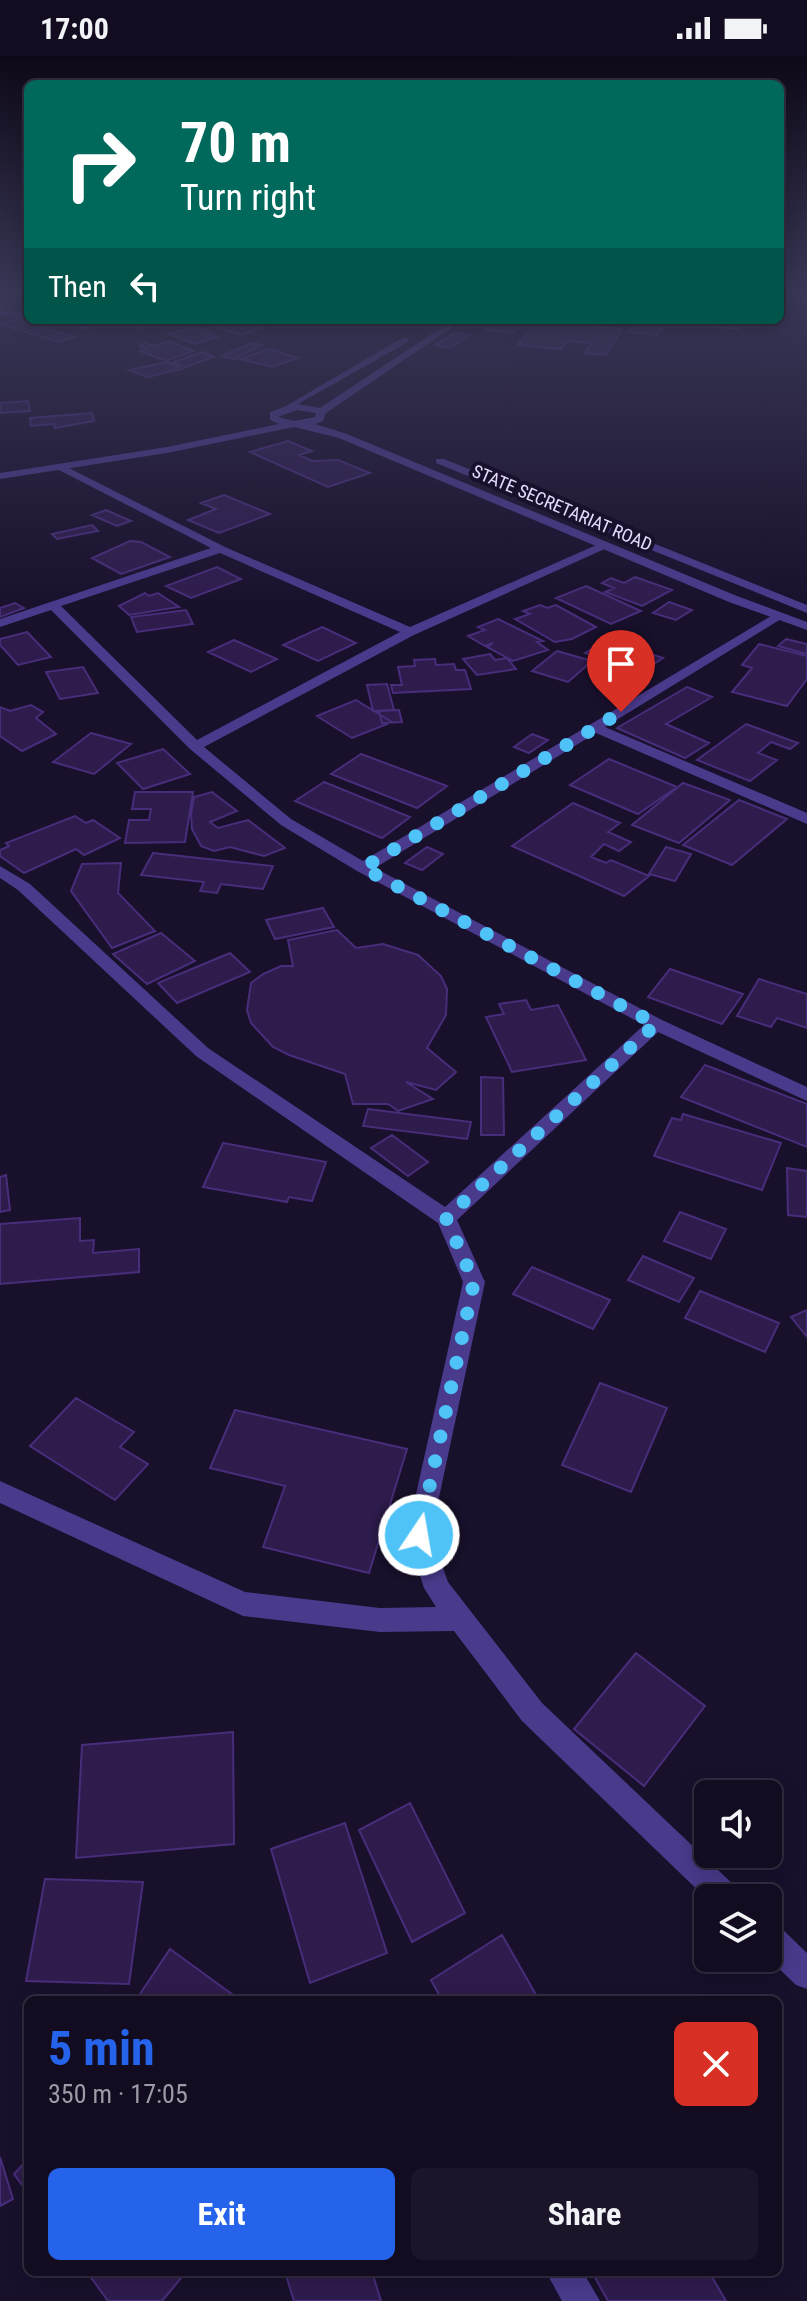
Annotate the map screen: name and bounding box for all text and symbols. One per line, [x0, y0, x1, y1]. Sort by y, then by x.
text: 17:00 [40, 11, 109, 46]
text: 70 m [180, 110, 291, 176]
icon: right [48, 112, 152, 216]
text: Turn right [180, 177, 316, 219]
icon: left [123, 264, 167, 308]
text: Then [48, 269, 107, 304]
street label: STATE SECRETARIAT ROAD [469, 460, 655, 555]
pin [587, 630, 655, 712]
icon: arrive [599, 642, 643, 686]
position arrow [377, 1493, 461, 1577]
map controls [694, 1780, 782, 1972]
button: sound [694, 1780, 782, 1868]
button: layers [694, 1884, 782, 1972]
text: 5 min [48, 2020, 155, 2077]
button: close [674, 2022, 758, 2106]
text: 350 m · 17:05 [48, 2079, 188, 2109]
button: Exit [48, 2168, 395, 2260]
button: Share [411, 2168, 758, 2260]

